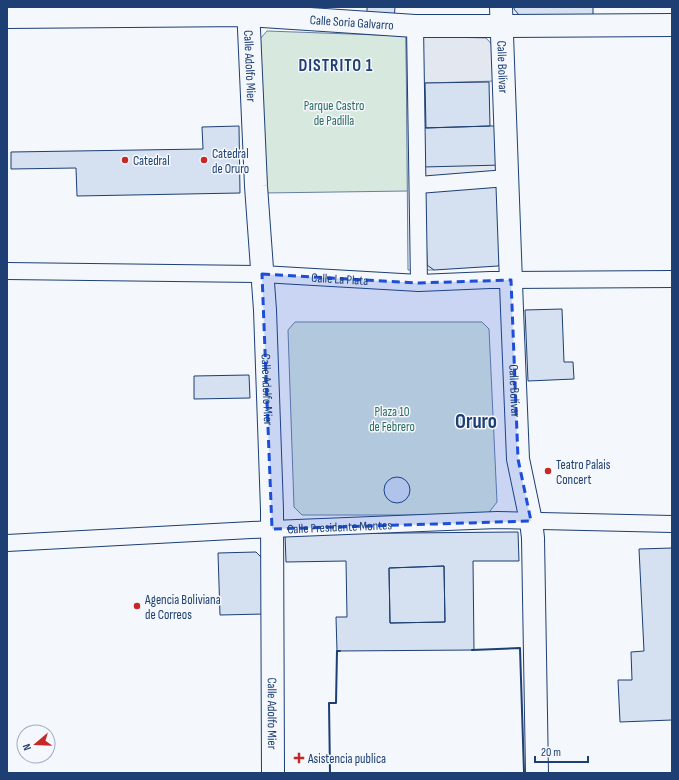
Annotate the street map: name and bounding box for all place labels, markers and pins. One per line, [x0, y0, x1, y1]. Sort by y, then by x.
place label: Catedral de Oruro [212, 146, 249, 177]
place label: Catedral [133, 153, 170, 169]
marker: Catedral [120, 155, 130, 165]
marker: Catedral de Oruro [199, 155, 209, 165]
place label: Teatro Palais Concert [556, 457, 611, 488]
marker: Teatro Palais Concert [543, 466, 553, 476]
place label: Agencia Boliviana de Correos [144, 592, 221, 623]
marker: Agencia Boliviana de Correos [132, 601, 142, 611]
place label: Asistencia publica [307, 751, 386, 767]
marker: Asistencia publica [293, 752, 305, 764]

